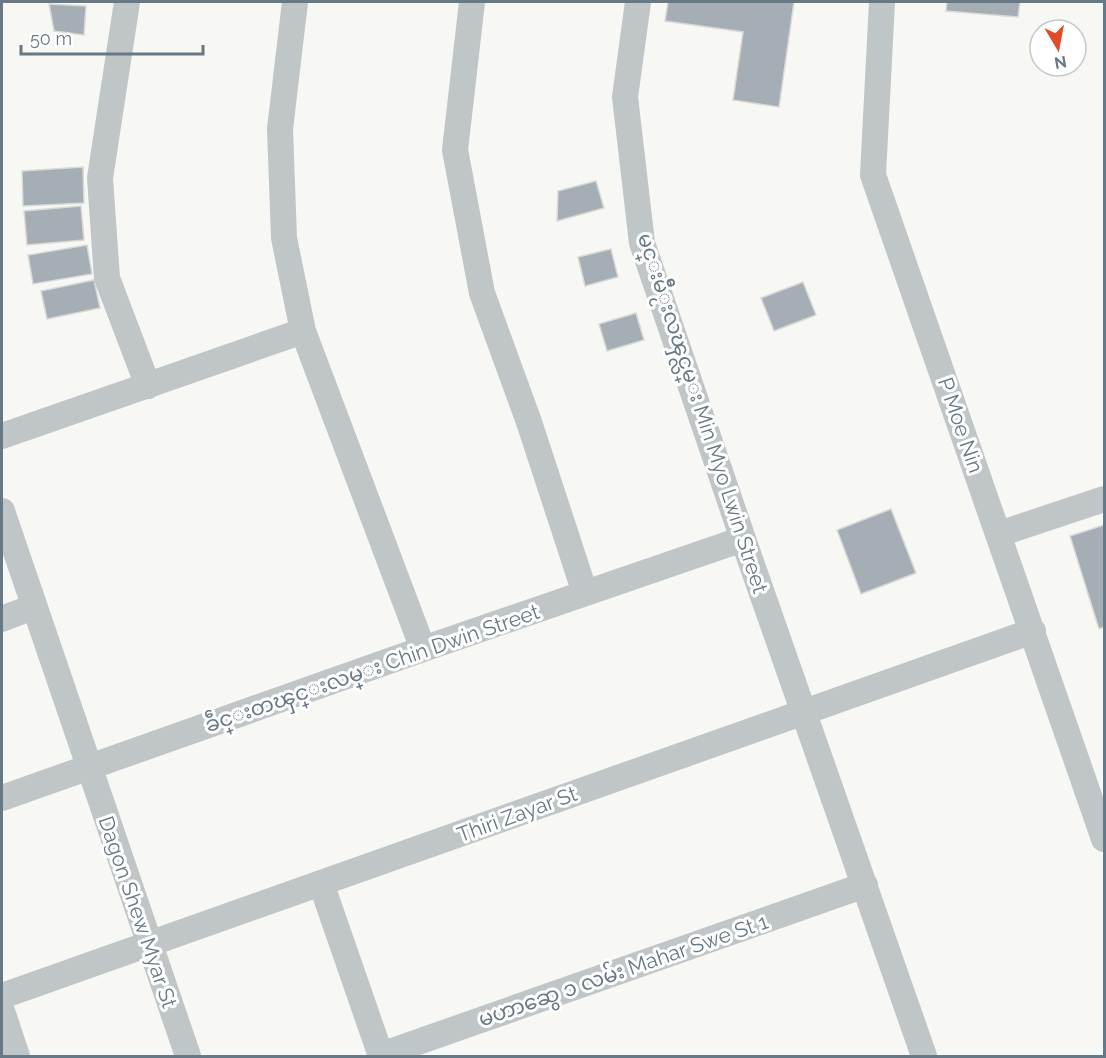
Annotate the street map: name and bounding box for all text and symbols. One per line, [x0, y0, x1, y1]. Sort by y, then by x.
scale bar [21, 18, 202, 56]
north arrow [1028, 18, 1088, 78]
text: 50 m [30, 28, 72, 49]
text: N [1053, 52, 1068, 73]
street label: မင္းမဵိႂးလၾင္လမ္း Min Myo Lwin Street [628, 229, 776, 598]
street label: P Moe Nin [933, 374, 989, 476]
street label: ခဵင္းတၾင္းလမ္း Chin Dwin Street [201, 596, 544, 742]
street label: Thiri Zayar St [454, 781, 580, 847]
street label: Dagon Shew Myar St [93, 813, 183, 1011]
street label: မဟာဆွေ ၁ လမ်း Mahar Swe St 1 [474, 906, 772, 1035]

